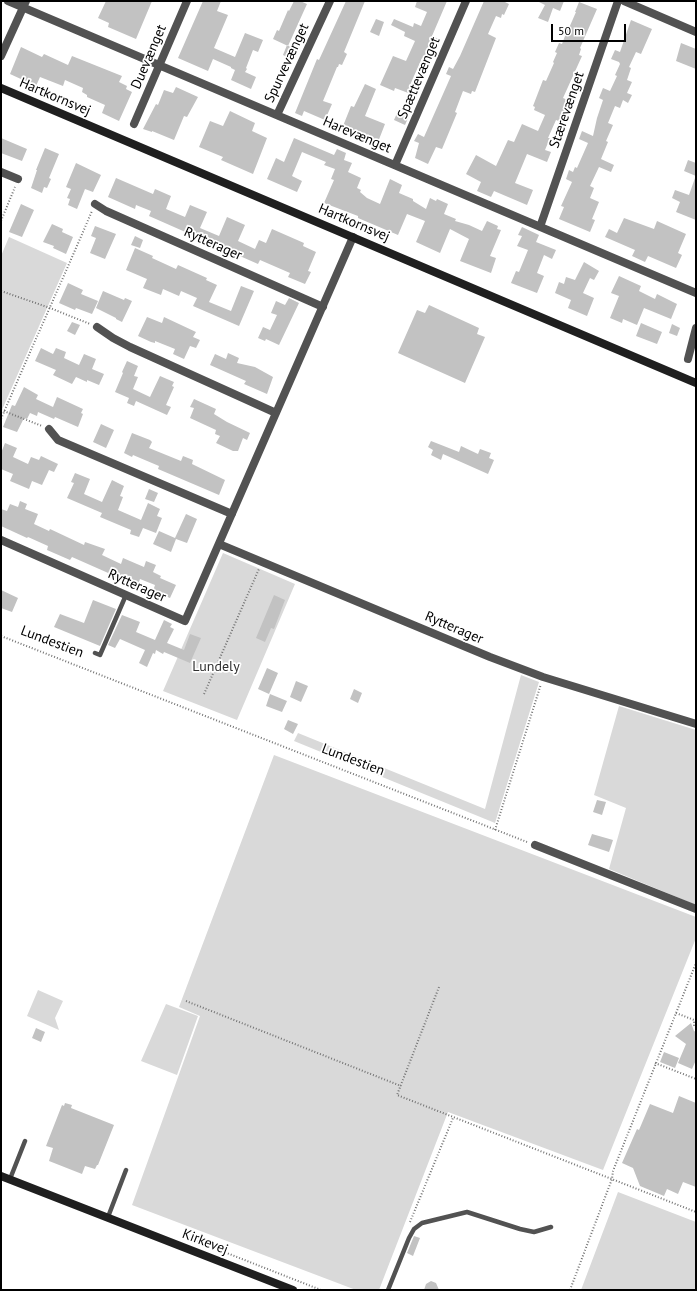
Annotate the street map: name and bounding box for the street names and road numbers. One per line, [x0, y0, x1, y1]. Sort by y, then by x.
street label: Spurvevænget [261, 21, 313, 105]
street label: Duevænget [128, 22, 170, 92]
street label: Spættevænget [394, 35, 444, 121]
street label: Stærevænget [546, 70, 588, 150]
street label: Hartkornsvej [17, 74, 93, 120]
street label: Harevænget [320, 113, 394, 157]
street label: Hartkornsvej [316, 200, 392, 246]
street label: Rytterager [181, 224, 245, 264]
street label: Rytterager [105, 566, 169, 606]
street label: Rytterager [422, 608, 486, 648]
street label: Lundestien [18, 622, 86, 662]
street label: Lundestien [319, 740, 387, 780]
street label: Kirkevej [180, 1226, 230, 1258]

